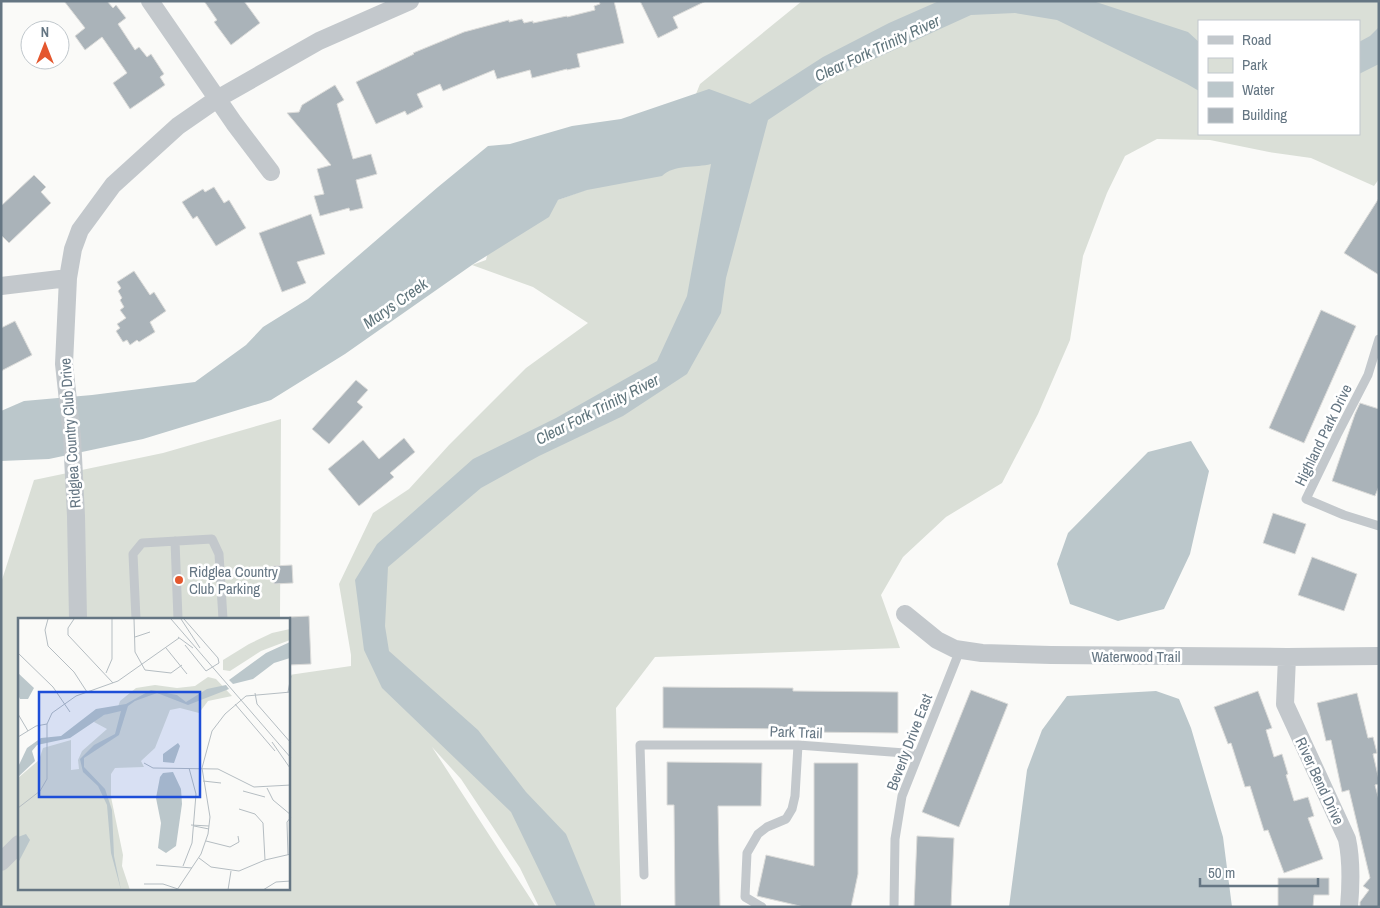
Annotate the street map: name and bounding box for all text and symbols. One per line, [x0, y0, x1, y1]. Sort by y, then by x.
water label: Clear Fork Trinity River [811, 9, 944, 87]
north arrow [20, 20, 70, 70]
legend [1198, 20, 1360, 135]
text: N [41, 23, 49, 41]
text: Road [1242, 29, 1271, 50]
text: Park [1242, 54, 1268, 75]
text: Water [1242, 79, 1274, 100]
text: Building [1242, 104, 1287, 125]
water label: Marys Creek [358, 272, 432, 333]
street label: Ridglea Country Club Drive [54, 357, 86, 509]
water label: Clear Fork Trinity River [532, 368, 663, 450]
street label: Highland Park Drive [1289, 380, 1357, 489]
place label: Ridglea Country Club Parking [189, 561, 279, 599]
marker: Ridglea Country Club Parking [173, 574, 185, 586]
inset map [18, 618, 290, 890]
street label: Waterwood Trail [1091, 646, 1181, 667]
street label: Beverly Drive East [881, 690, 937, 793]
street label: Park Trail [769, 721, 823, 743]
street label: River Bend Drive [1291, 734, 1350, 828]
scale bar [1200, 856, 1318, 888]
text: 50 m [1208, 862, 1235, 883]

